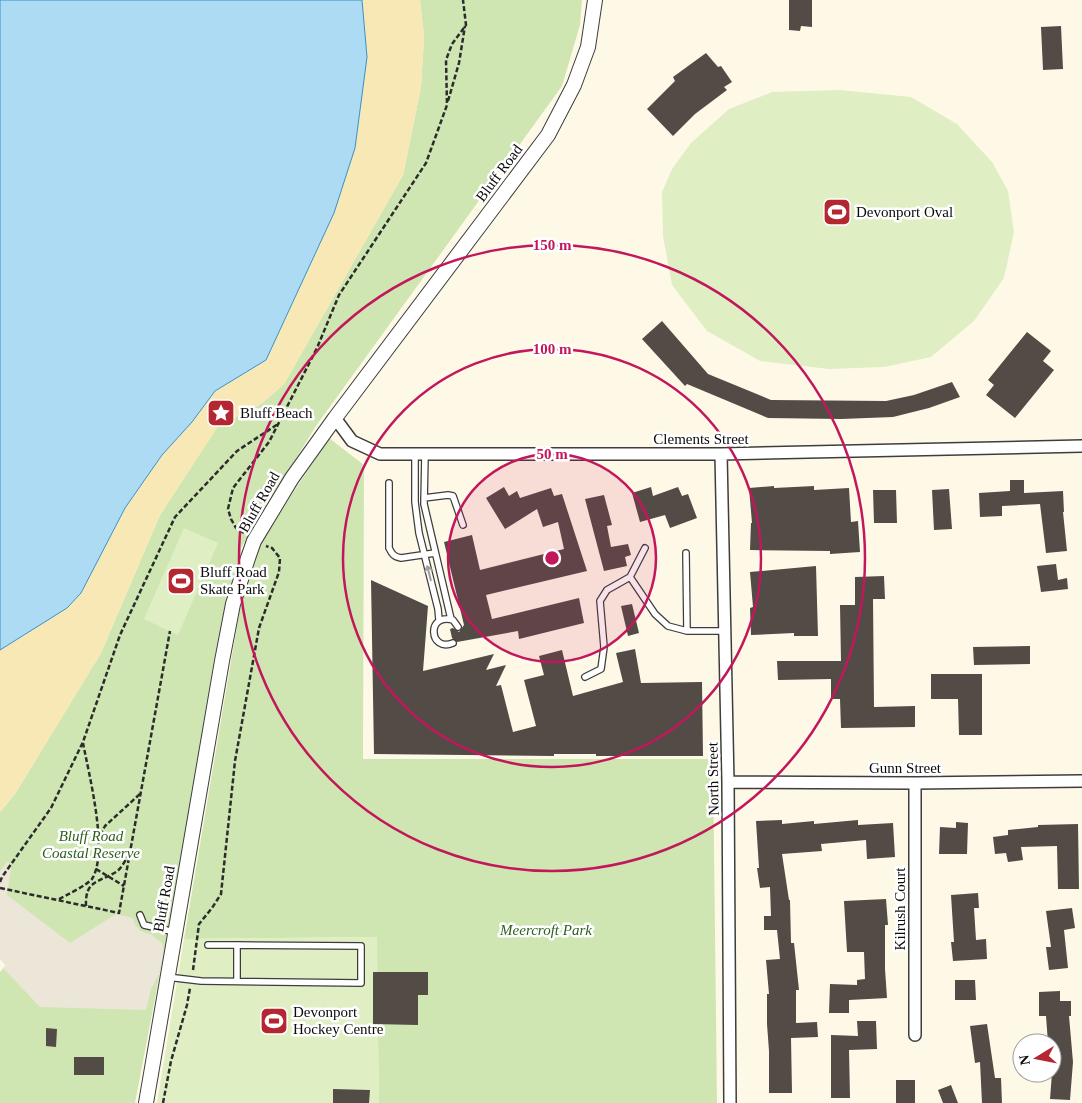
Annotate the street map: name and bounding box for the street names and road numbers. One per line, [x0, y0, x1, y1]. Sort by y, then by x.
street label: Bluff Road [473, 141, 526, 204]
street label: Clements Street [653, 431, 750, 447]
street label: Bluff Road [235, 469, 283, 535]
street label: North Street [704, 741, 722, 816]
street label: Gunn Street [869, 760, 942, 776]
street label: Bluff Road [150, 864, 178, 933]
street label: Kilrush Court [892, 867, 908, 950]

